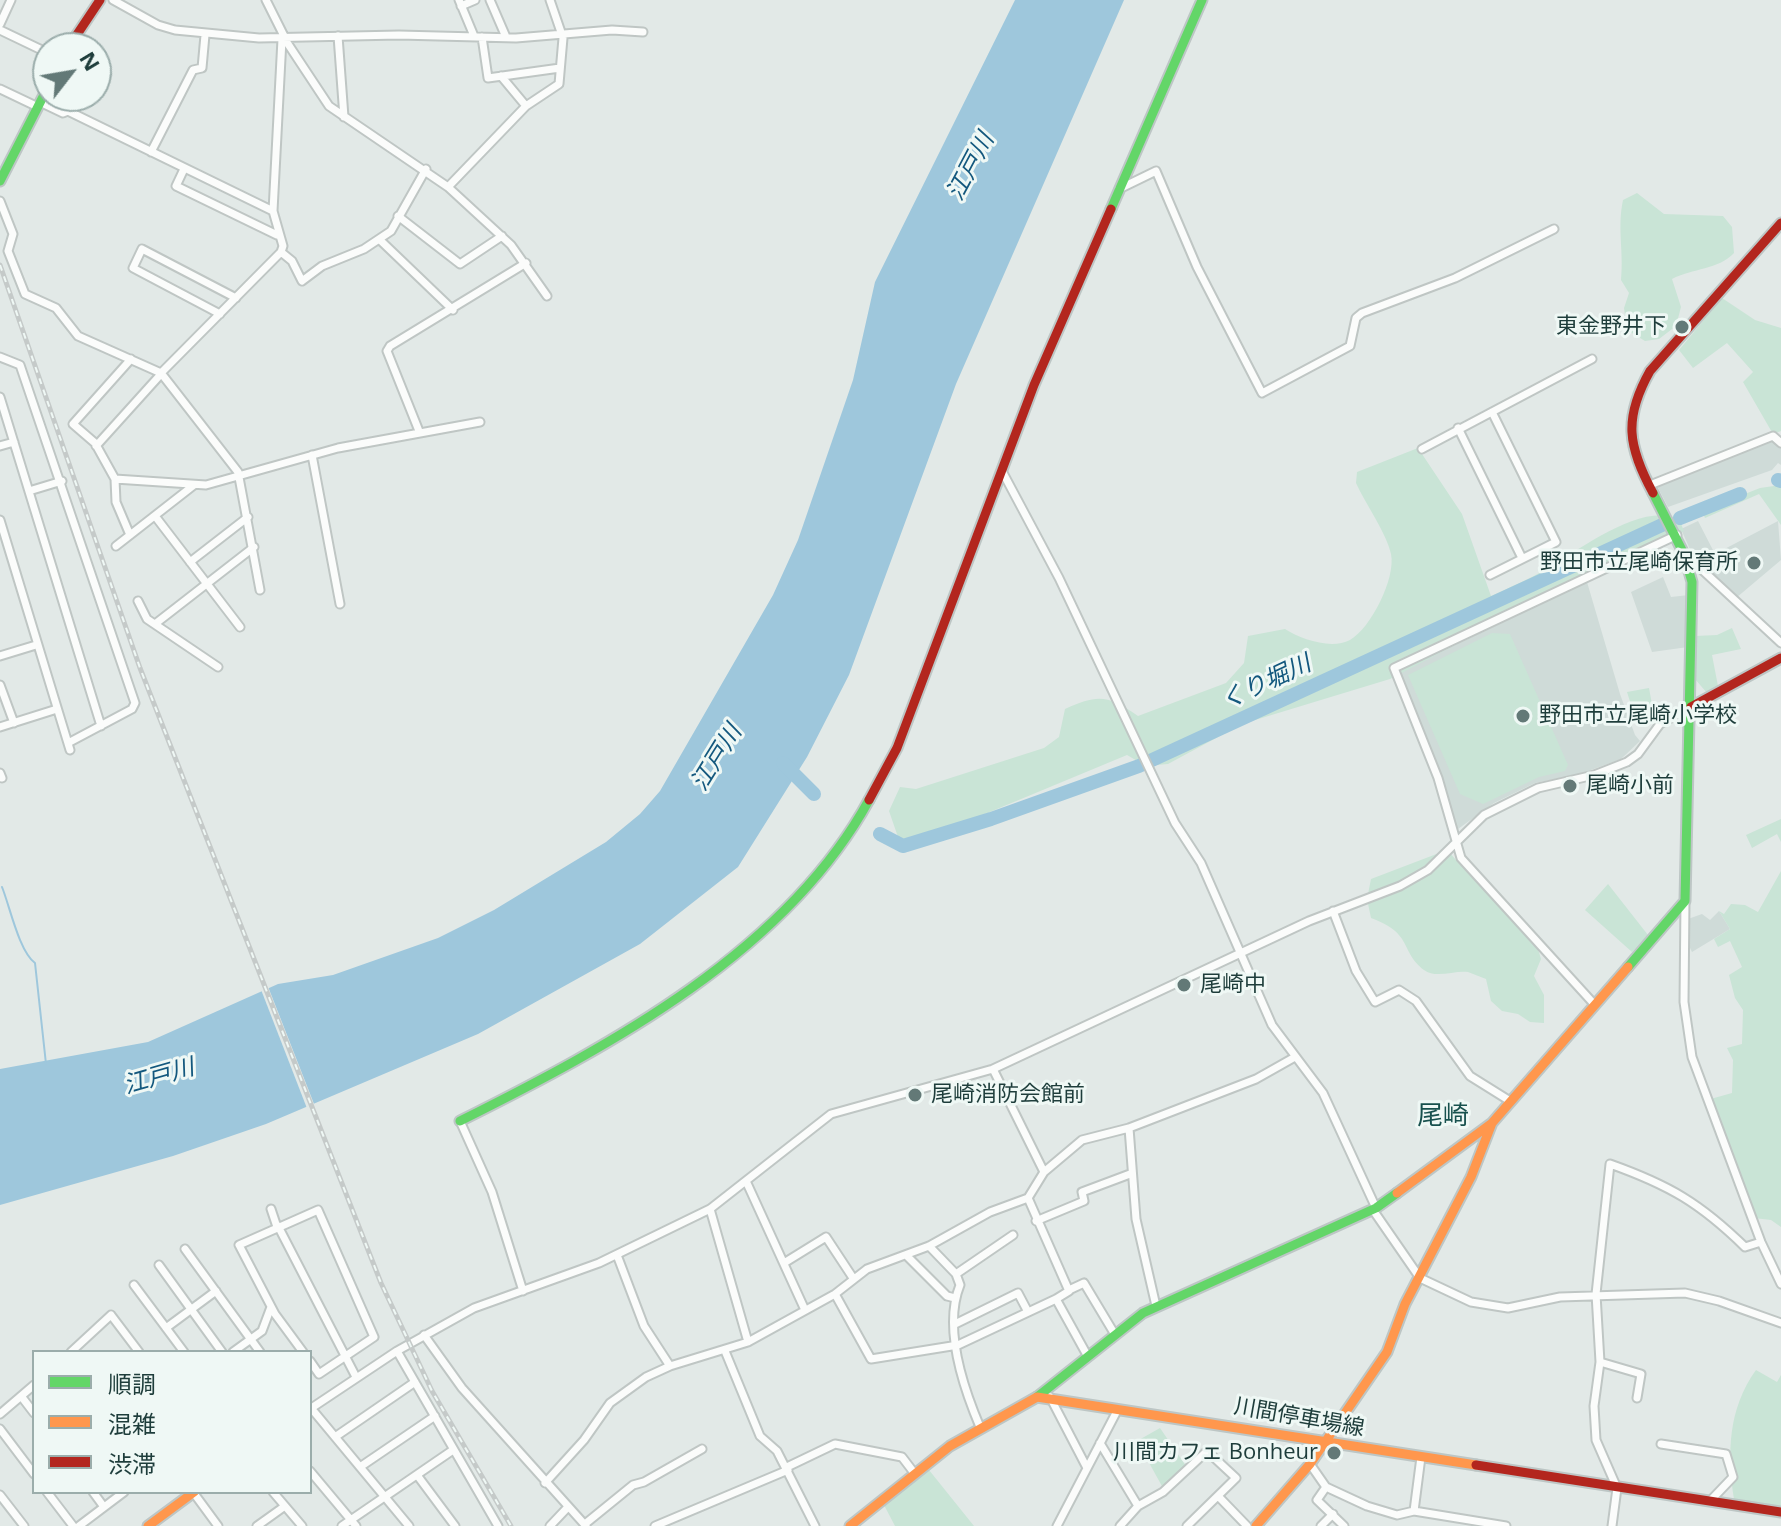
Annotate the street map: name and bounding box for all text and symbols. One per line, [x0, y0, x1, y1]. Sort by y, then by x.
north arrow [32, 32, 112, 112]
text: N [73, 45, 108, 76]
water label: 江戸川 [941, 128, 1001, 206]
place label: 東金野井下 [1556, 314, 1666, 340]
marker: 東金野井下 [1673, 318, 1691, 336]
place label: 野田市立尾崎保育所 [1540, 550, 1738, 576]
marker: 野田市立尾崎保育所 [1745, 554, 1763, 572]
water label: くり堀川 [1216, 650, 1316, 716]
place label: 野田市立尾崎小学校 [1539, 703, 1737, 729]
marker: 野田市立尾崎小学校 [1514, 707, 1532, 725]
water label: 江戸川 [686, 720, 748, 796]
place label: 尾崎小前 [1586, 773, 1674, 799]
marker: 尾崎小前 [1561, 777, 1579, 795]
place label: 尾崎中 [1200, 972, 1266, 998]
marker: 尾崎中 [1175, 976, 1193, 994]
water label: 江戸川 [120, 1053, 198, 1101]
place label: 尾崎消防会館前 [931, 1082, 1085, 1108]
marker: 尾崎消防会館前 [906, 1086, 924, 1104]
district label: 尾崎 [1417, 1101, 1469, 1133]
legend [32, 1350, 312, 1494]
text: 順調 [108, 1367, 156, 1400]
street label: 川間停車場線 [1232, 1394, 1366, 1442]
text: 混雑 [108, 1407, 156, 1440]
place label: 川間カフェ Bonheur [1113, 1440, 1318, 1466]
marker: 川間カフェ Bonheur [1325, 1444, 1343, 1462]
text: 渋滞 [108, 1447, 156, 1480]

